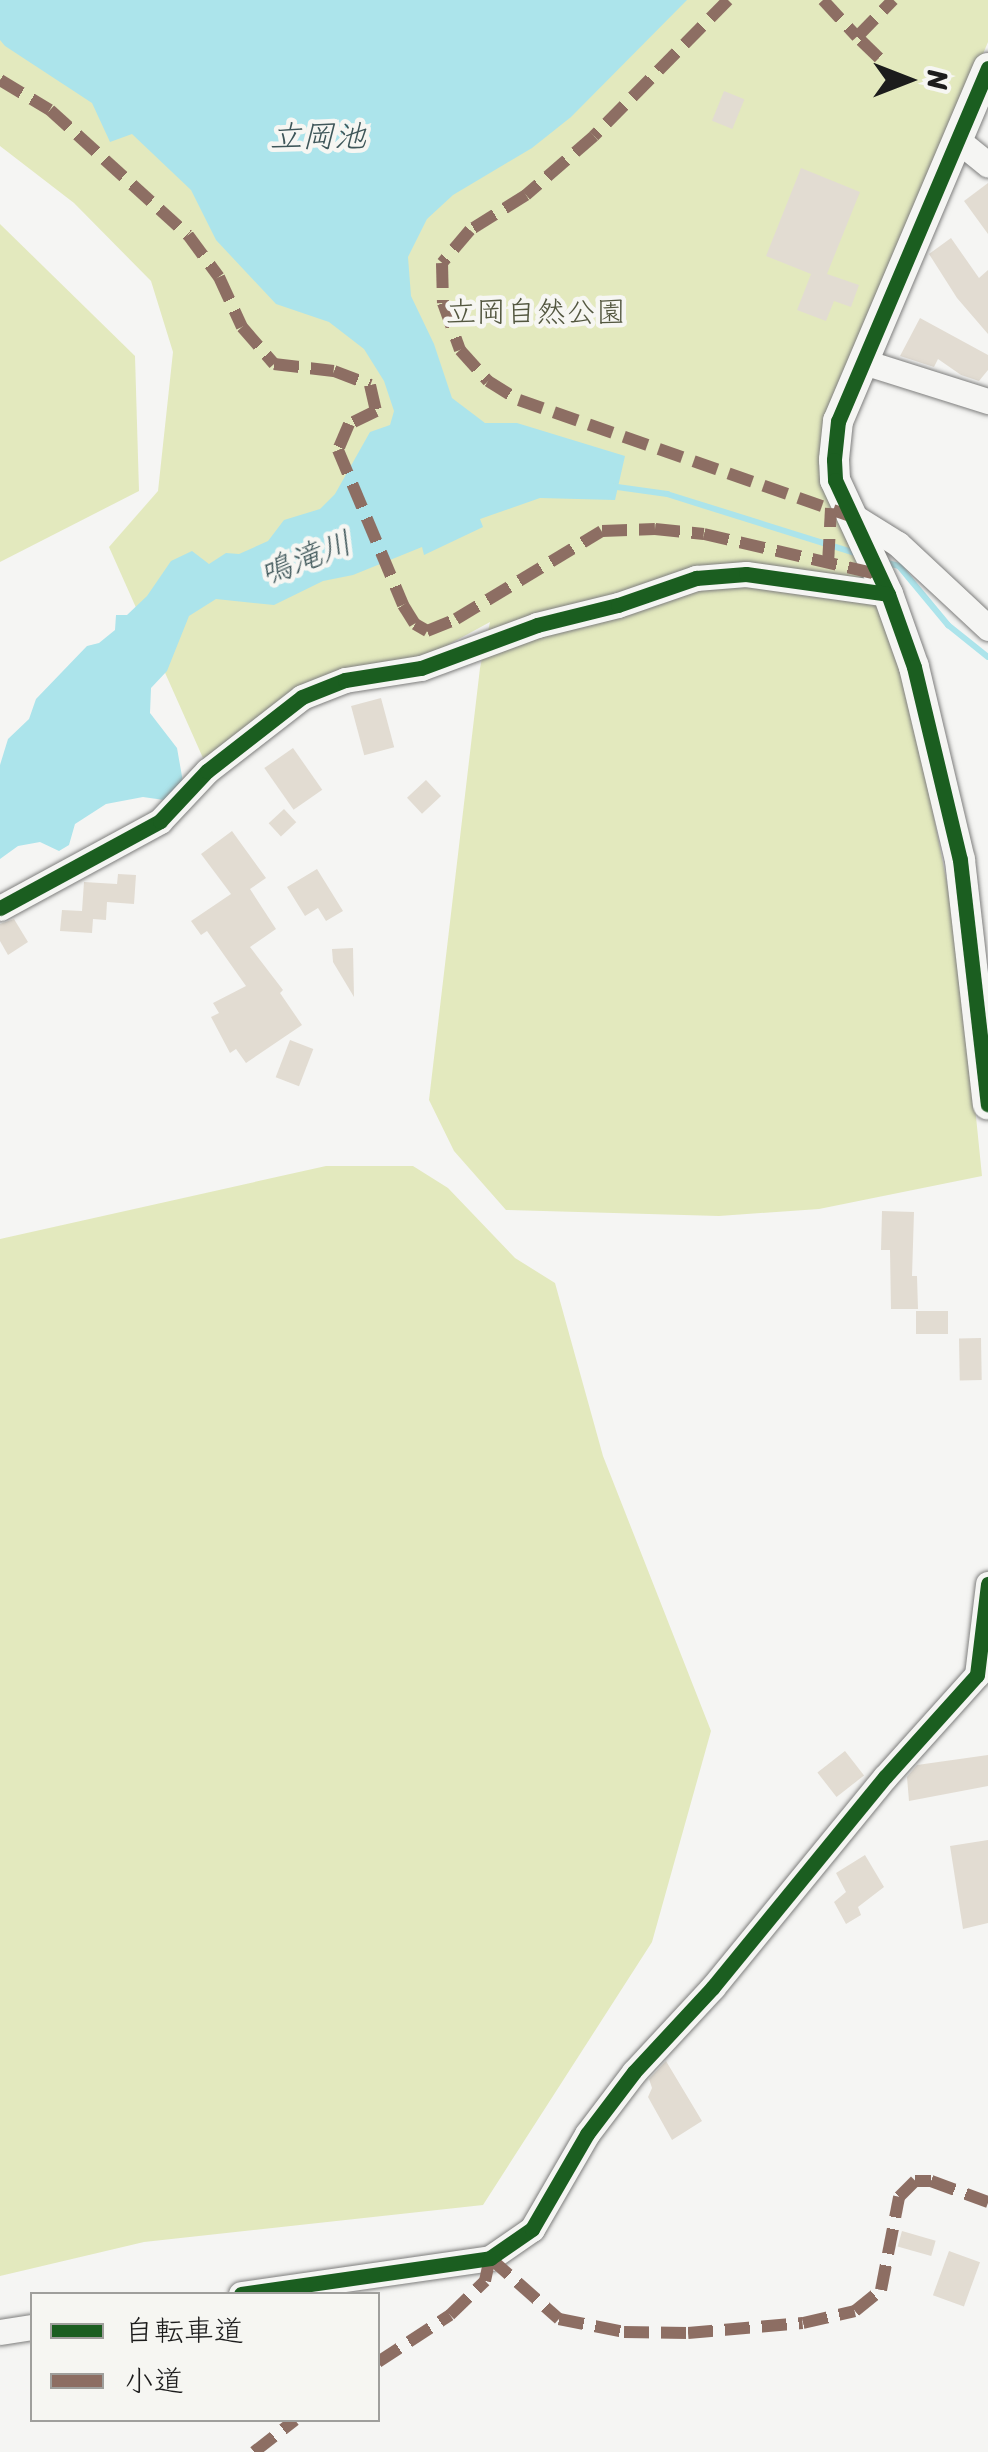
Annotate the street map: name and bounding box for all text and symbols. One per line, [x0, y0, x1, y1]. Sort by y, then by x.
north arrow [858, 30, 958, 130]
text: N [914, 70, 963, 90]
water label: 立岡池 [270, 118, 366, 156]
park label: 立岡自然公園 [446, 294, 626, 330]
water label: 鳴滝川 [254, 524, 358, 594]
legend [30, 2292, 380, 2422]
text: 自転車道 [124, 2304, 244, 2358]
text: 小道 [124, 2354, 184, 2408]

